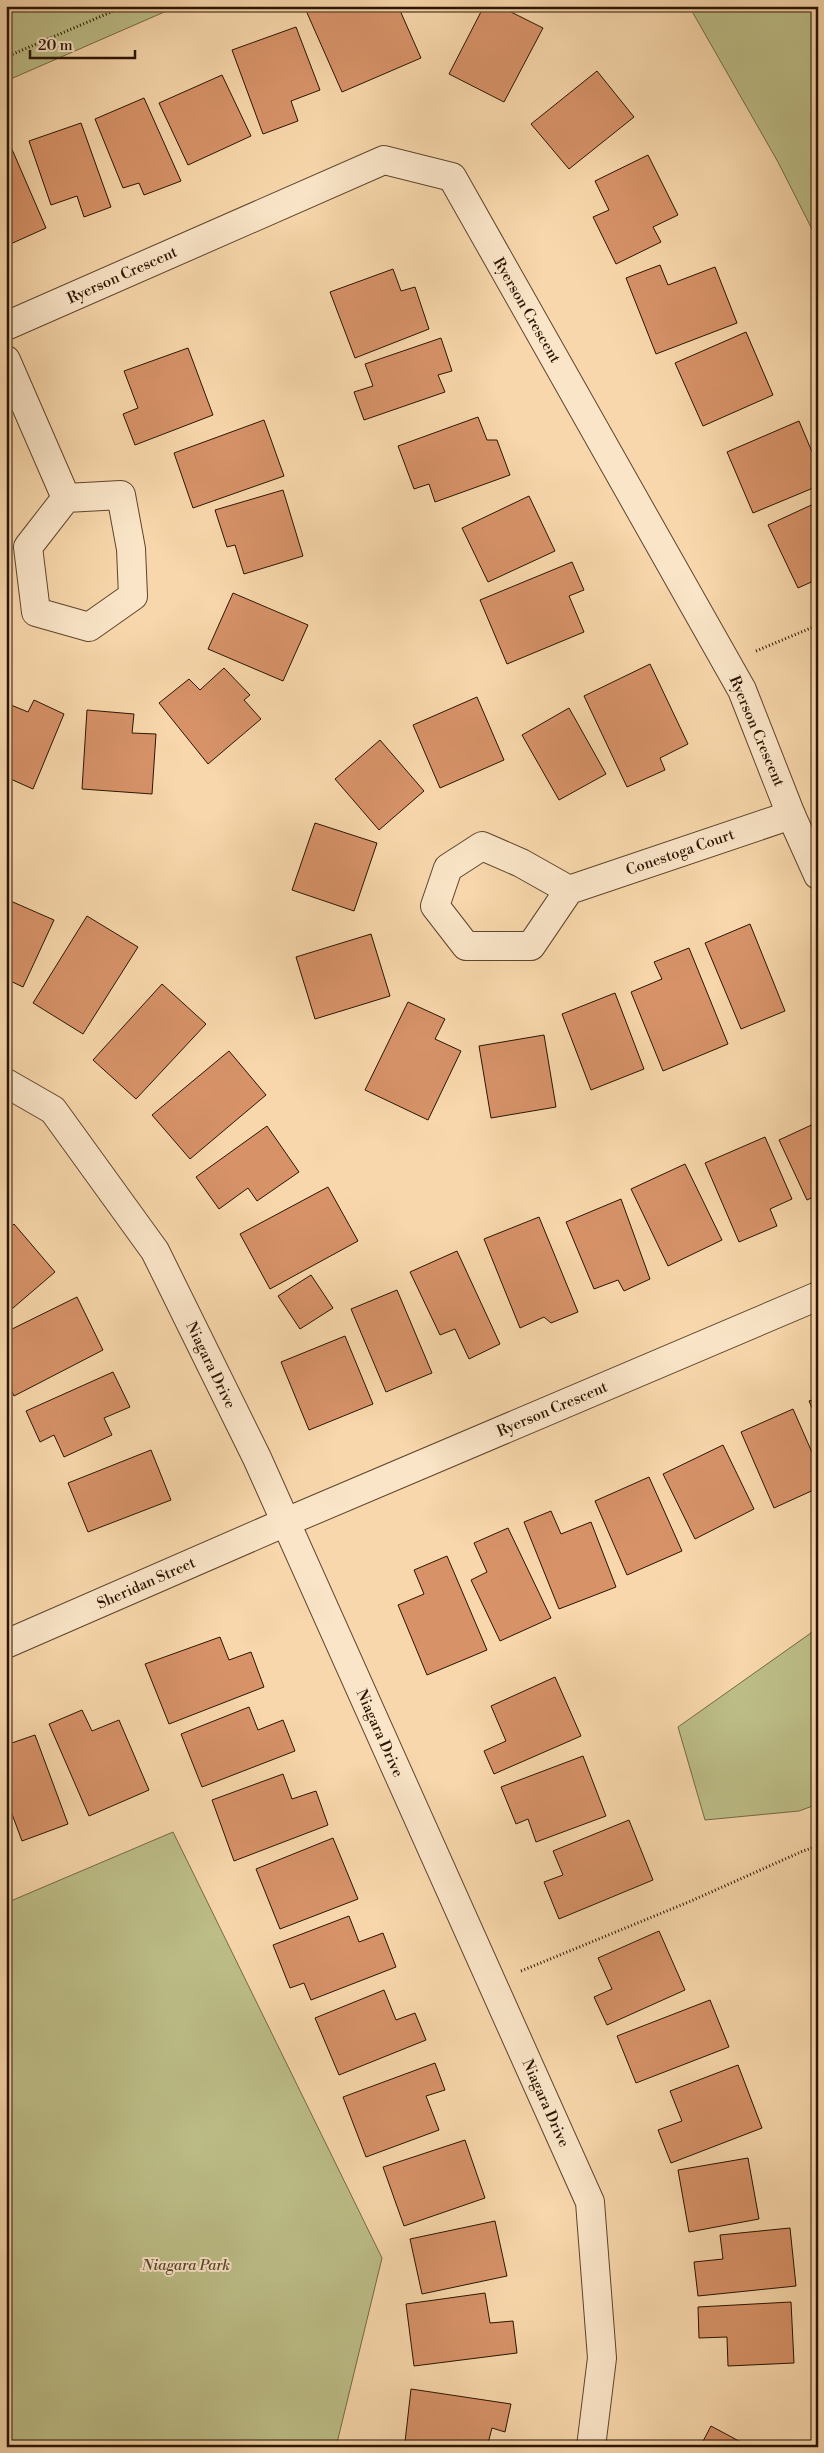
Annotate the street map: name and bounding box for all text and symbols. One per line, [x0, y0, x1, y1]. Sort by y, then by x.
scale bar [30, 28, 135, 60]
text: 20 m [38, 36, 73, 55]
street label: Ryerson Crescent [64, 242, 181, 308]
street label: Ryerson Crescent [489, 254, 565, 367]
street label: Ryerson Crescent [725, 673, 789, 790]
street label: Conestoga Court [623, 825, 738, 880]
street label: Niagara Drive [181, 1319, 240, 1412]
street label: Ryerson Crescent [494, 1377, 611, 1441]
street label: Sheridan Street [94, 1553, 199, 1614]
street label: Niagara Drive [352, 1686, 407, 1780]
street label: Niagara Drive [518, 2056, 573, 2150]
park label: Niagara Park [141, 2256, 230, 2275]

